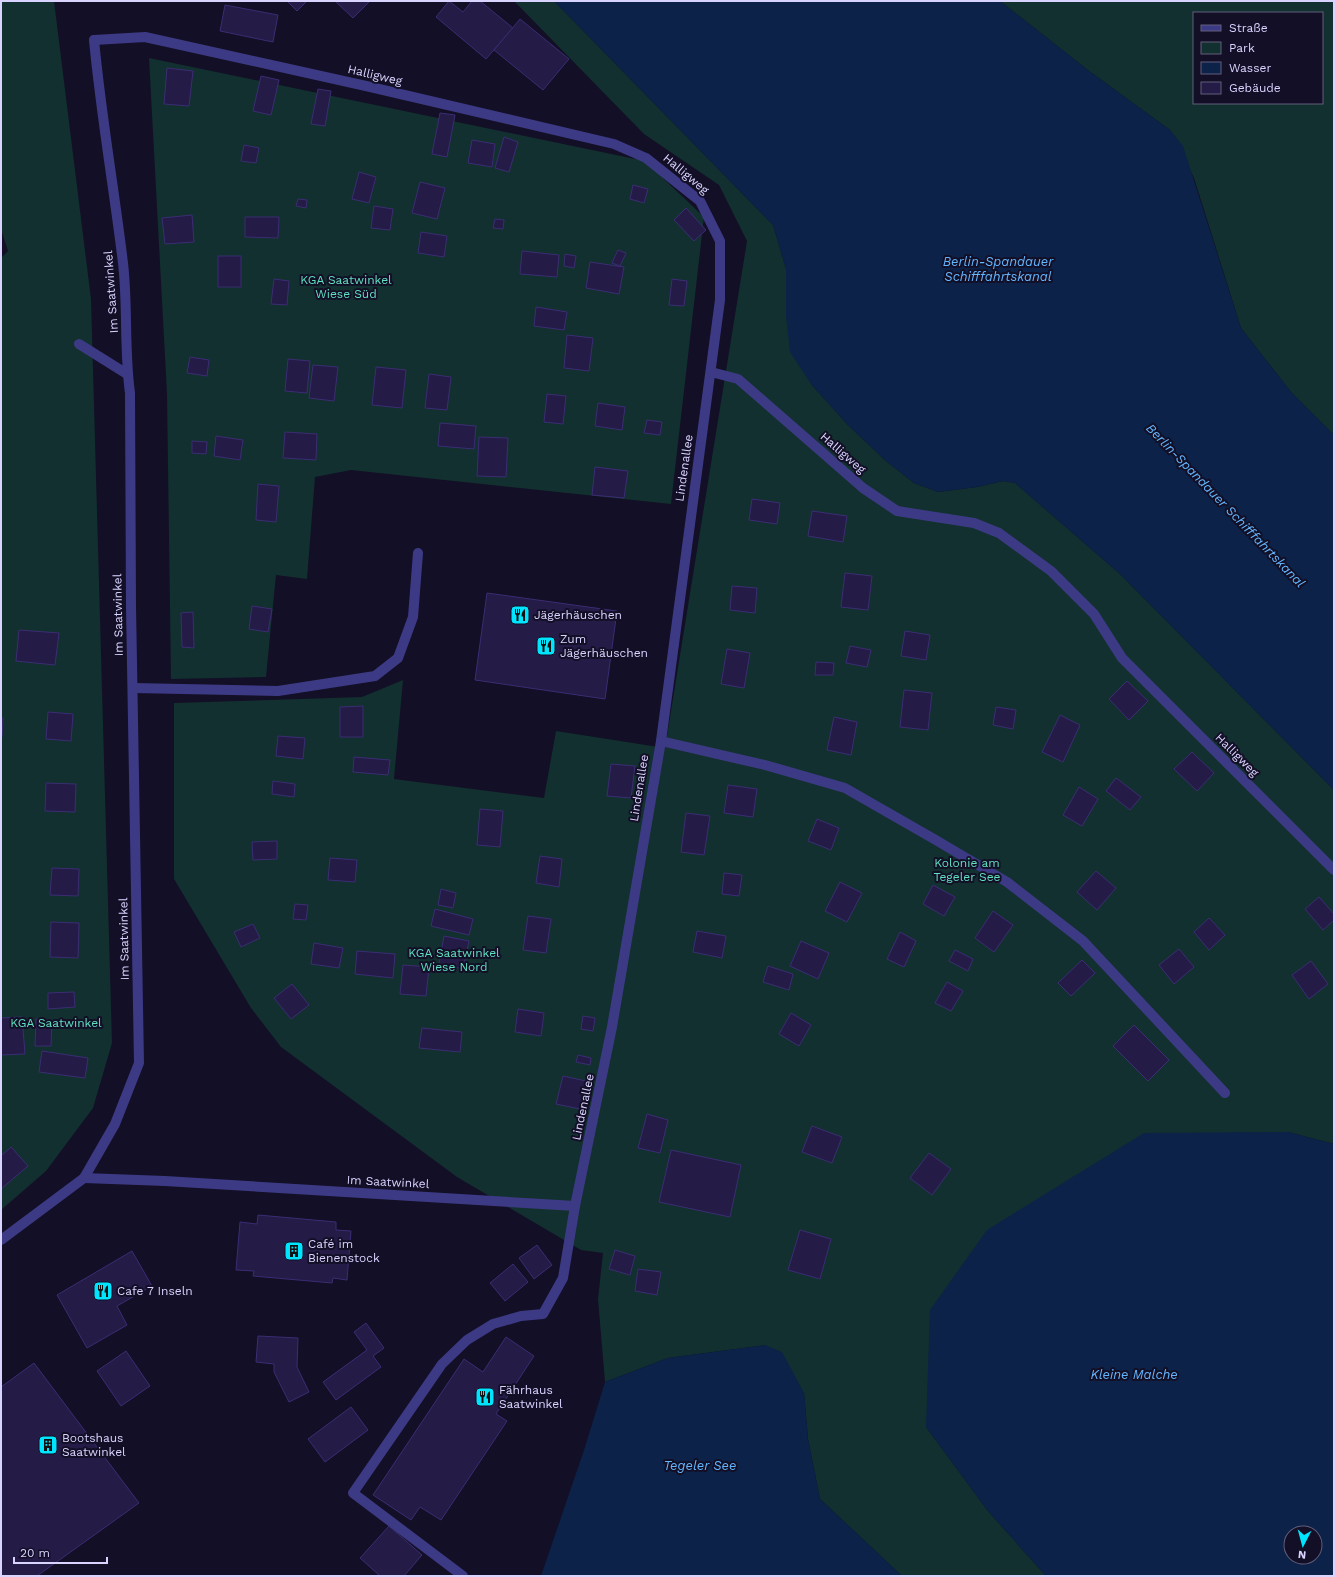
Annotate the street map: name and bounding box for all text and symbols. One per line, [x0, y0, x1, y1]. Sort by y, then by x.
legend [1193, 12, 1323, 104]
text: Straße [1229, 21, 1268, 35]
text: Park [1229, 41, 1255, 55]
text: Wasser [1229, 61, 1271, 75]
street label: Halligweg [346, 62, 404, 88]
text: Gebäude [1229, 81, 1281, 95]
street label: Halligweg [660, 151, 712, 198]
street label: Im Saatwinkel [101, 250, 121, 334]
water label: Berlin-Spandauer Schifffahrtskanal [943, 254, 1054, 284]
park label: KGA Saatwinkel Wiese Süd [300, 273, 392, 301]
water label: Berlin-Spandauer Schifffahrtskanal [1143, 420, 1308, 590]
street label: Halligweg [817, 430, 869, 477]
street label: Lindenallee [672, 433, 696, 502]
street label: Im Saatwinkel [110, 573, 126, 657]
restaurant icon: Jägerhäuschen [509, 604, 531, 626]
place label: Jägerhäuschen [534, 608, 622, 622]
place label: Zum Jägerhäuschen [560, 632, 648, 660]
restaurant icon: Zum Jägerhäuschen [535, 635, 557, 657]
street label: Halligweg [1212, 730, 1262, 780]
street label: Lindenallee [627, 753, 651, 823]
park label: Kolonie am Tegeler See [933, 856, 1001, 884]
street label: Im Saatwinkel [116, 897, 132, 981]
park label: KGA Saatwinkel Wiese Nord [408, 946, 500, 974]
park label: KGA Saatwinkel [10, 1016, 102, 1030]
street label: Lindenallee [569, 1072, 597, 1142]
street label: Im Saatwinkel [346, 1173, 430, 1191]
place label: Café im Bienenstock [308, 1237, 380, 1265]
building icon: Café im Bienenstock [283, 1240, 305, 1262]
restaurant icon: Cafe 7 Inseln [92, 1280, 114, 1302]
place label: Cafe 7 Inseln [117, 1284, 193, 1298]
water label: Kleine Malche [1090, 1367, 1178, 1382]
place label: Fährhaus Saatwinkel [499, 1383, 563, 1411]
restaurant icon: Fährhaus Saatwinkel [474, 1386, 496, 1408]
place label: Bootshaus Saatwinkel [62, 1431, 126, 1459]
building icon: Bootshaus Saatwinkel [37, 1434, 59, 1456]
water label: Tegeler See [664, 1458, 736, 1473]
north arrow [1283, 1525, 1323, 1565]
scale bar [14, 1539, 107, 1565]
text: 20 m [20, 1546, 50, 1560]
text: N [1297, 1548, 1307, 1561]

